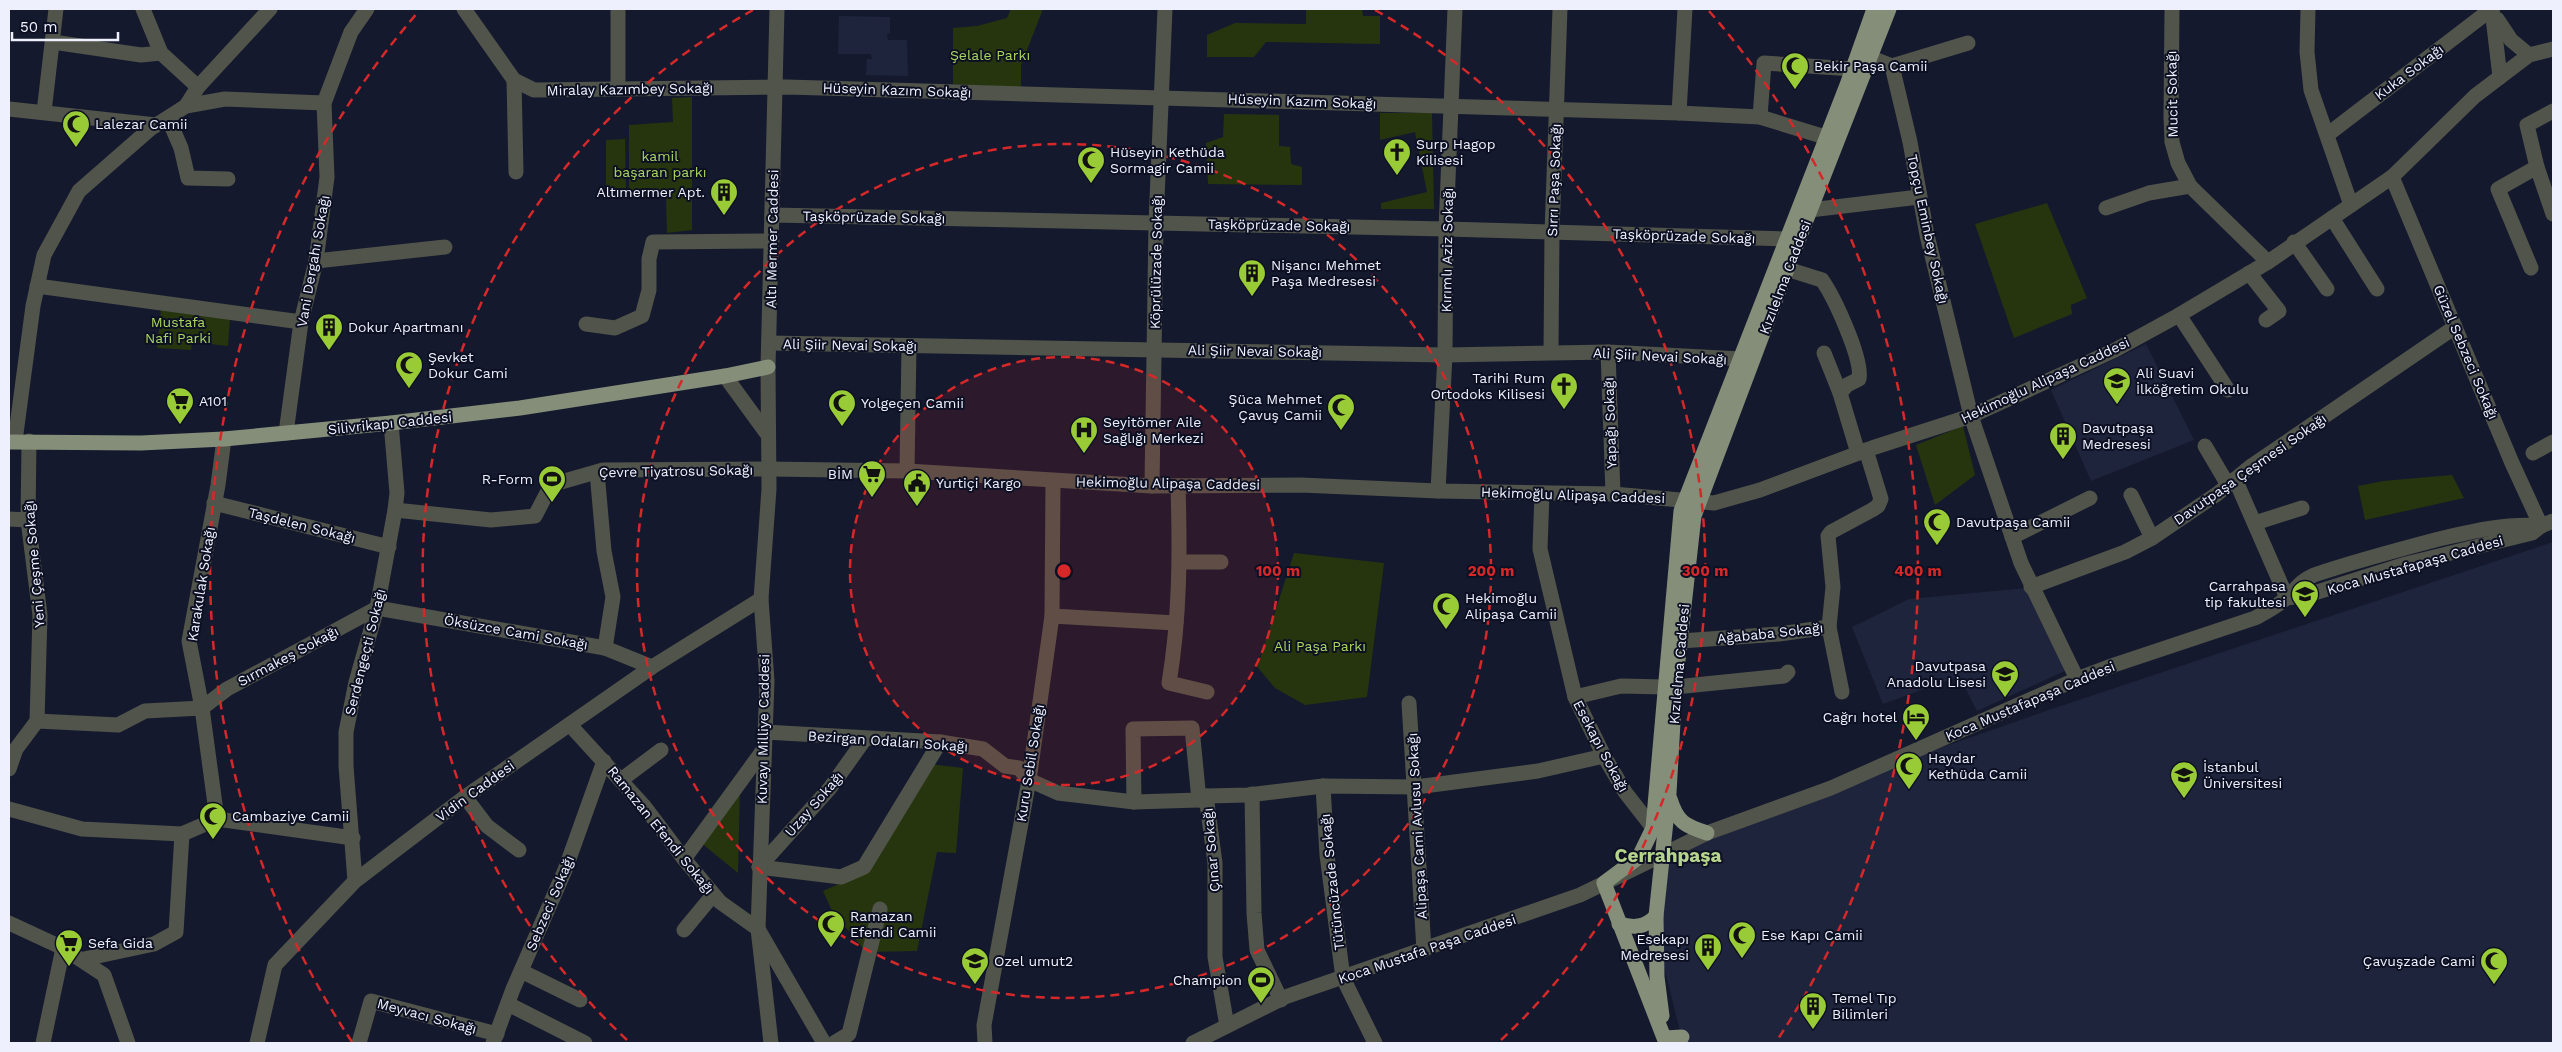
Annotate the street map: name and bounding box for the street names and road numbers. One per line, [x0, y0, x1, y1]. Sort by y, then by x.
street label: Kuka Sokağı [2371, 41, 2447, 103]
street label: Mucit Sokağı [2163, 50, 2181, 138]
street label: Hüseyin Kazım Sokağı [822, 79, 972, 101]
street label: Miralay Kazımbey Sokağı [547, 80, 713, 98]
street label: Hüseyin Kazım Sokağı [1227, 90, 1377, 112]
street label: Sırrı Paşa Sokağı [1544, 123, 1564, 237]
street label: Topçu Eminbey Sokağı [1904, 153, 1952, 305]
street label: Altı Mermer Caddesi [763, 169, 781, 309]
street label: Kırımlı Aziz Sokağı [1438, 187, 1456, 313]
street label: Vani Dergahı Sokağı [294, 194, 332, 328]
street label: Köprülüzade Sokağı [1147, 195, 1165, 329]
street label: Taşköprüzade Sokağı [802, 208, 946, 226]
street label: Taşköprüzade Sokağı [1207, 216, 1351, 234]
street label: Kızılelma Caddesi [1756, 218, 1814, 336]
street label: Taşköprüzade Sokağı [1612, 226, 1756, 246]
street label: Güzel Sebzeci Sokağı [2430, 282, 2502, 422]
street label: Hekimoğlu Alipaşa Caddesi [1958, 334, 2132, 426]
street label: Ali Şiir Nevai Sokağı [783, 336, 917, 354]
street label: Ali Şiir Nevai Sokağı [1188, 342, 1322, 360]
street label: Ali Şiir Nevai Sokağı [1592, 344, 1728, 368]
street label: Yapağı Sokağı [1600, 377, 1620, 469]
street label: Silivrikapı Caddesi [327, 409, 453, 437]
street label: Davutpaşa Çeşmesi Sokağı [2171, 410, 2329, 528]
street label: Çevre Tiyatrosu Sokağı [599, 462, 753, 480]
street label: Hekimoğlu Alipaşa Caddesi [1076, 473, 1260, 493]
street label: Hekimoğlu Alipaşa Caddesi [1481, 484, 1665, 506]
street label: Yeni Çeşme Sokağı [20, 500, 48, 628]
street label: Taşdelen Sokağı [247, 504, 357, 546]
street label: Karakulak Sokağı [184, 526, 218, 642]
street label: Koca Mustafapaşa Caddesi [2325, 532, 2505, 598]
street label: Serdengeçti Sokağı [342, 587, 388, 717]
street label: Kızılelma Caddesi [1666, 603, 1692, 725]
street label: Öksüzce Cami Sokağı [443, 611, 589, 653]
street label: Ağababa Sokağı [1716, 619, 1824, 647]
street label: Sırmakeş Sokağı [235, 623, 341, 689]
street label: Kuvayı Milliye Caddesi [754, 654, 772, 804]
street label: Koca Mustafapaşa Caddesi [1943, 658, 2117, 744]
street label: Esekapı Sokağı [1570, 697, 1632, 795]
street label: Kuru Sebil Sokağı [1013, 703, 1047, 823]
street label: Bezirgan Odaları Sokağı [807, 727, 969, 755]
street label: Alipaşa Cami Avlusu Sokağı [1404, 732, 1430, 920]
street label: Vidin Caddesi [433, 757, 517, 825]
street label: Ramazan Efendi Sokağı [605, 763, 717, 897]
street label: Uzay Sokağı [781, 768, 847, 840]
street label: Çınar Sokağı [1199, 807, 1223, 893]
street label: Tütüncüzade Sokağı [1317, 813, 1347, 951]
street label: Sebzeci Sokağı [523, 853, 577, 953]
street label: Koca Mustafa Paşa Caddesi [1336, 911, 1518, 987]
street label: Meyvacı Sokağı [375, 995, 479, 1037]

